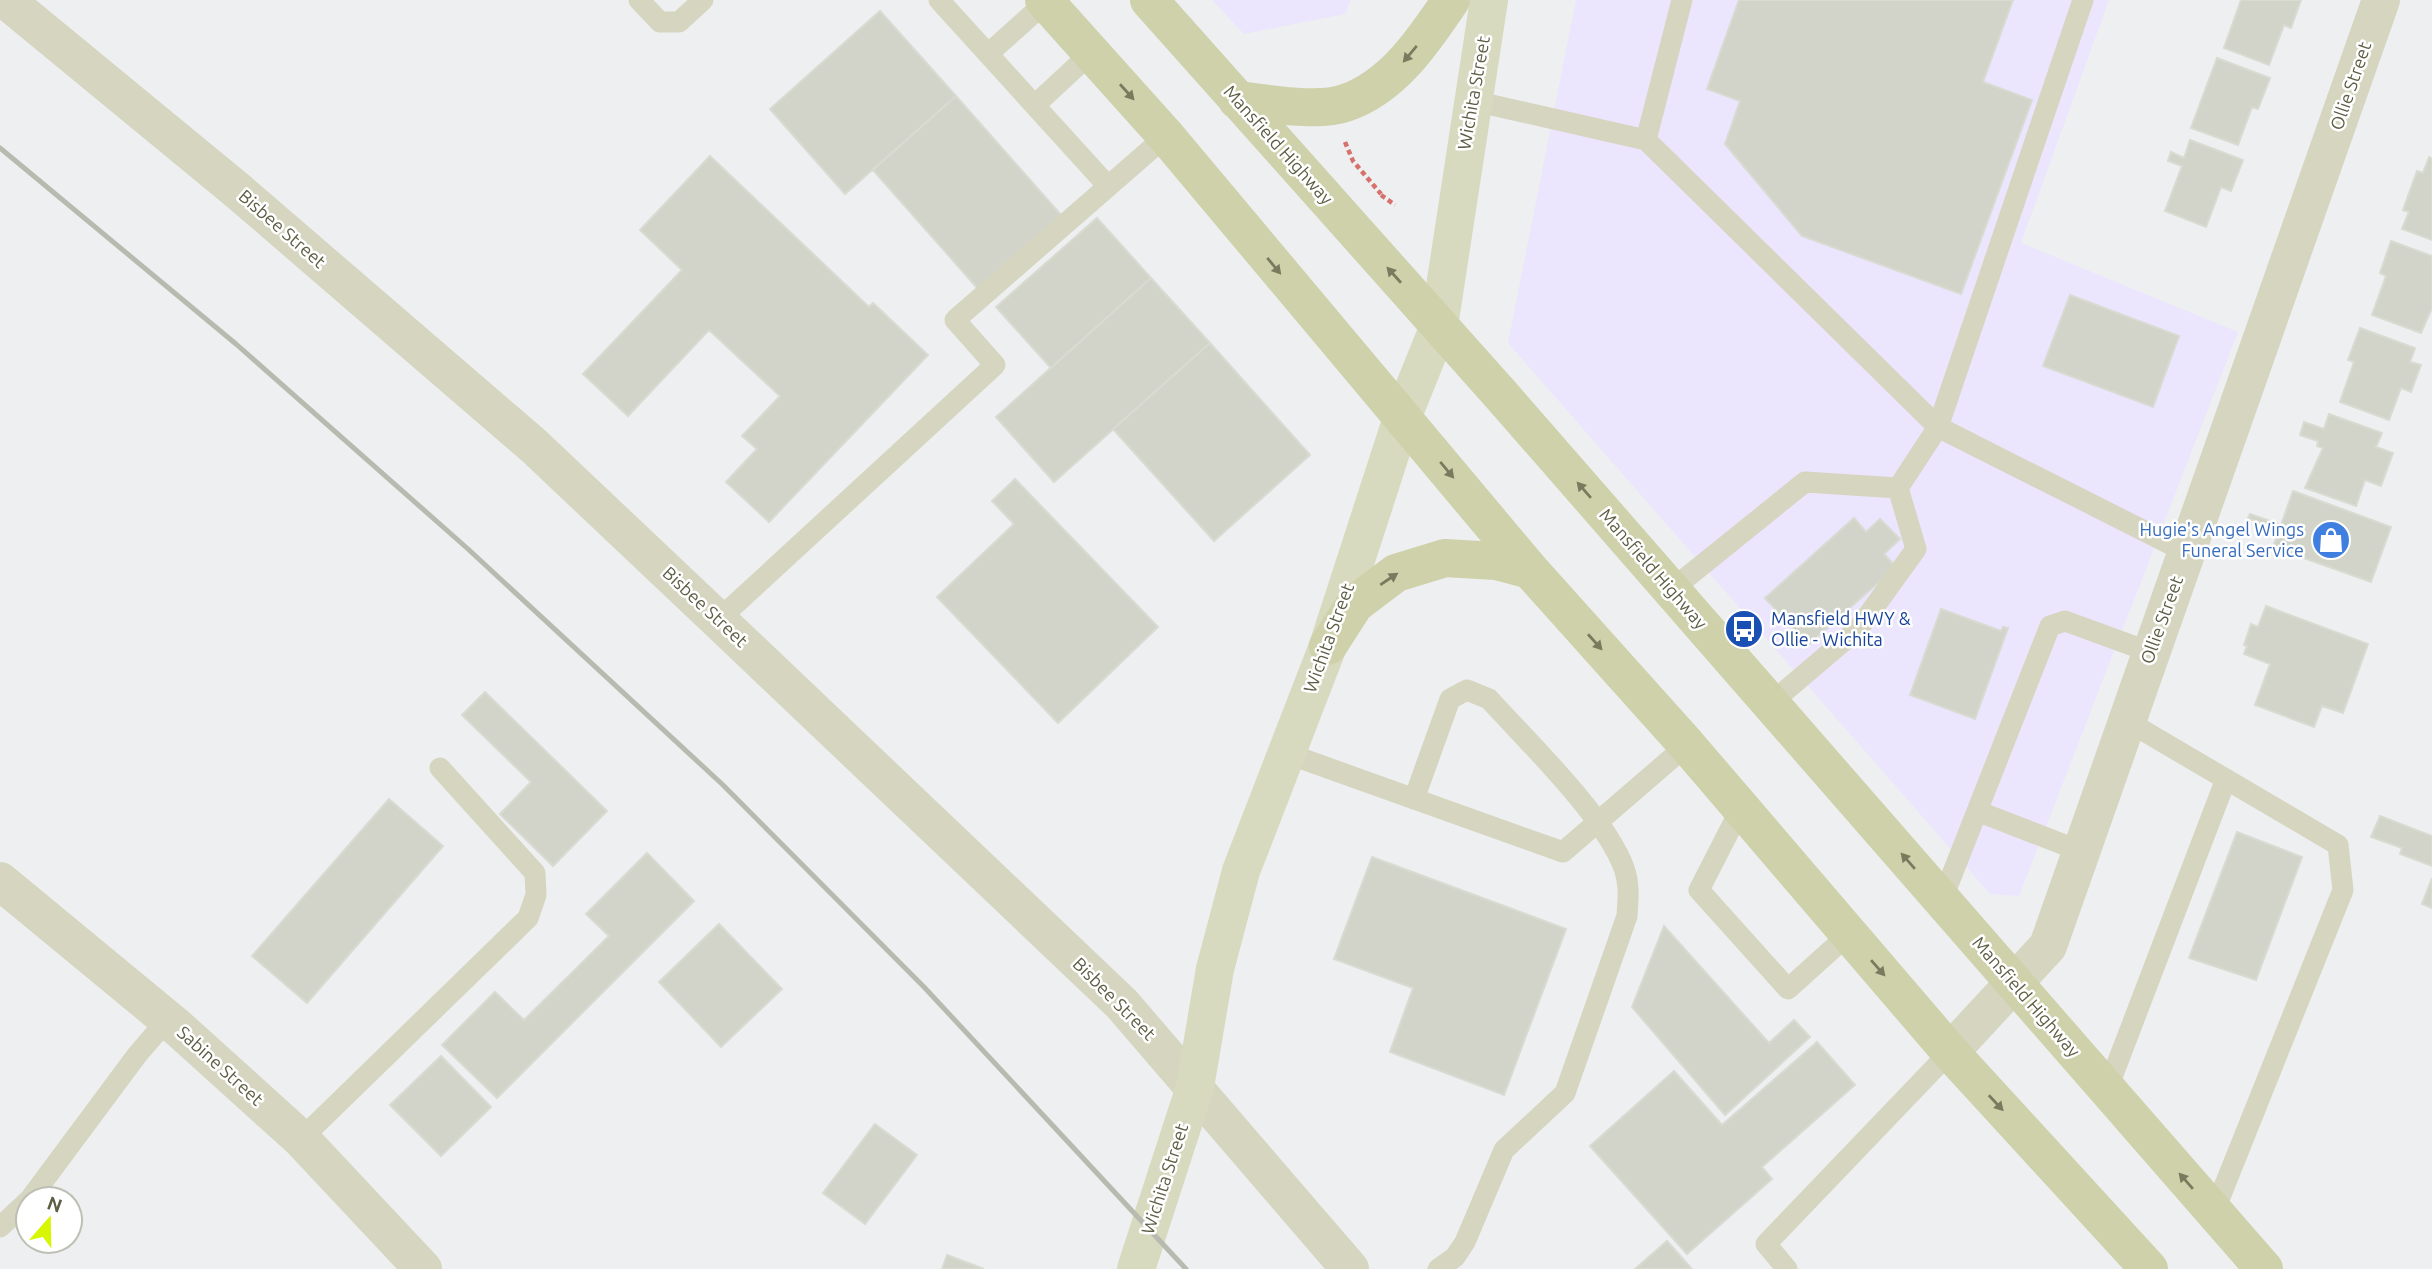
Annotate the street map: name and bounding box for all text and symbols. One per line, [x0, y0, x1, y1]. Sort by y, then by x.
street label: Wichita Street [1453, 34, 1493, 151]
street label: Ollie Street [2326, 39, 2375, 132]
one-way arrow [1402, 44, 1417, 62]
street label: Mansfield Highway [1220, 81, 1338, 208]
one-way arrow [1119, 84, 1134, 101]
street label: Bisbee Street [235, 185, 330, 271]
one-way arrow [1266, 257, 1281, 274]
one-way arrow [1386, 266, 1402, 284]
one-way arrow [1439, 462, 1454, 479]
one-way arrow [1576, 481, 1592, 499]
street label: Mansfield Highway [1596, 504, 1712, 633]
place label: Hugie's Angel Wings Funeral Service [2140, 519, 2304, 560]
shop icon: Hugie's Angel Wings Funeral Service [2310, 519, 2352, 561]
street label: Bisbee Street [659, 562, 752, 651]
one-way arrow [1380, 572, 1398, 586]
street label: Ollie Street [2136, 573, 2186, 666]
street label: Wichita Street [1299, 580, 1357, 695]
bus stop icon: Mansfield HWY & Ollie - Wichita [1723, 608, 1765, 650]
place label: Mansfield HWY & Ollie - Wichita [1771, 608, 1911, 649]
one-way arrow [1587, 634, 1602, 651]
one-way arrow [1901, 853, 1916, 870]
street label: Mansfield Highway [1969, 932, 2085, 1061]
street label: Bisbee Street [1069, 953, 1160, 1044]
one-way arrow [1870, 959, 1886, 977]
street label: Sabine Street [174, 1022, 268, 1109]
one-way arrow [1988, 1094, 2004, 1111]
street label: Wichita Street [1137, 1121, 1191, 1237]
one-way arrow [2179, 1172, 2195, 1189]
north arrow [14, 1185, 84, 1255]
text: N [44, 1191, 65, 1217]

